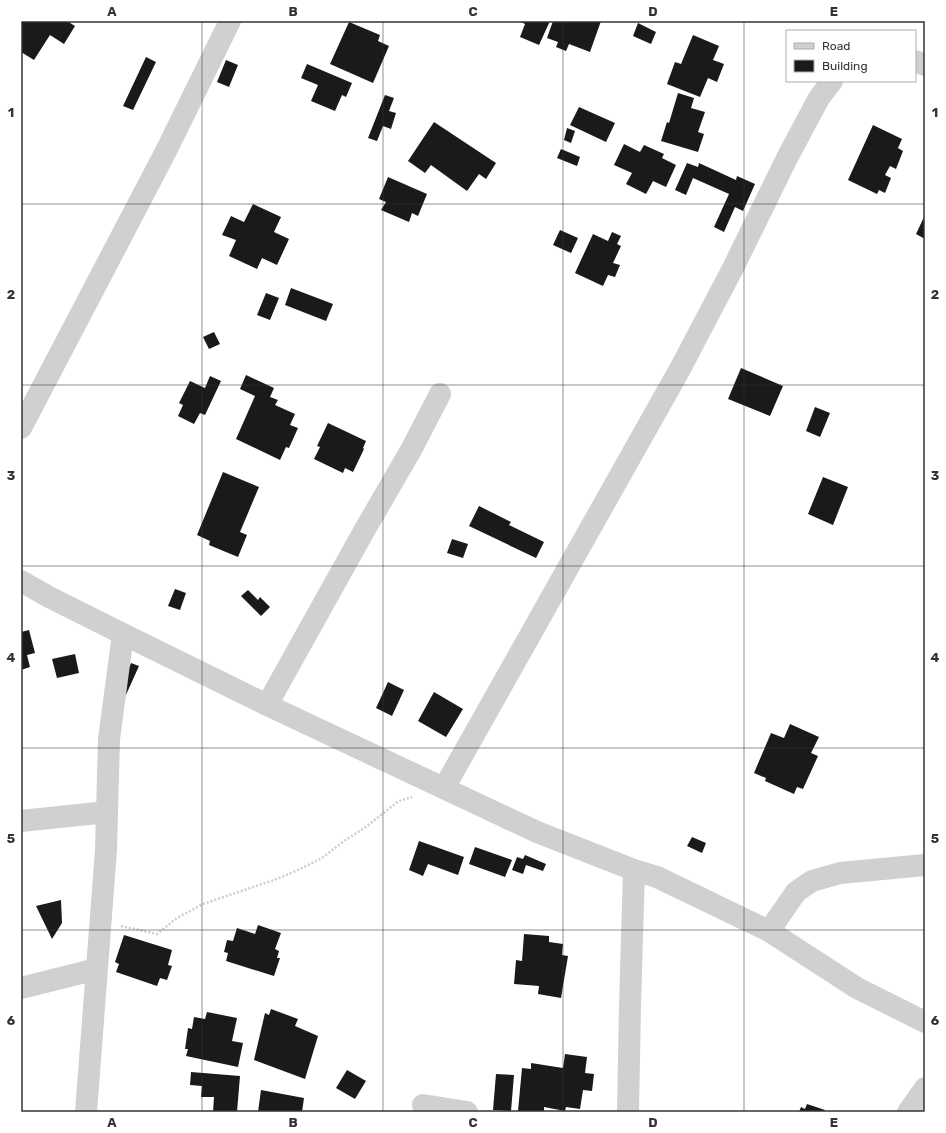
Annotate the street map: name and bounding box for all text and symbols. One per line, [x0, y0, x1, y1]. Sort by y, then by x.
text: A [107, 4, 117, 19]
text: B [288, 4, 298, 19]
text: C [468, 4, 478, 19]
text: D [648, 4, 658, 19]
text: E [830, 4, 838, 19]
legend [786, 30, 916, 82]
text: Road [822, 39, 850, 53]
text: Building [822, 59, 868, 73]
text: 1 [8, 105, 14, 120]
text: 1 [932, 105, 938, 120]
text: 2 [7, 287, 15, 302]
text: 2 [931, 287, 939, 302]
text: 3 [7, 468, 16, 483]
text: 3 [931, 468, 940, 483]
text: 4 [7, 650, 16, 665]
text: 4 [931, 650, 940, 665]
text: 5 [7, 831, 15, 846]
text: 5 [931, 831, 939, 846]
text: 6 [7, 1013, 16, 1028]
text: 6 [931, 1013, 940, 1028]
text: A [107, 1115, 117, 1130]
text: B [288, 1115, 298, 1130]
text: C [468, 1115, 478, 1130]
text: D [648, 1115, 658, 1130]
text: E [830, 1115, 838, 1130]

